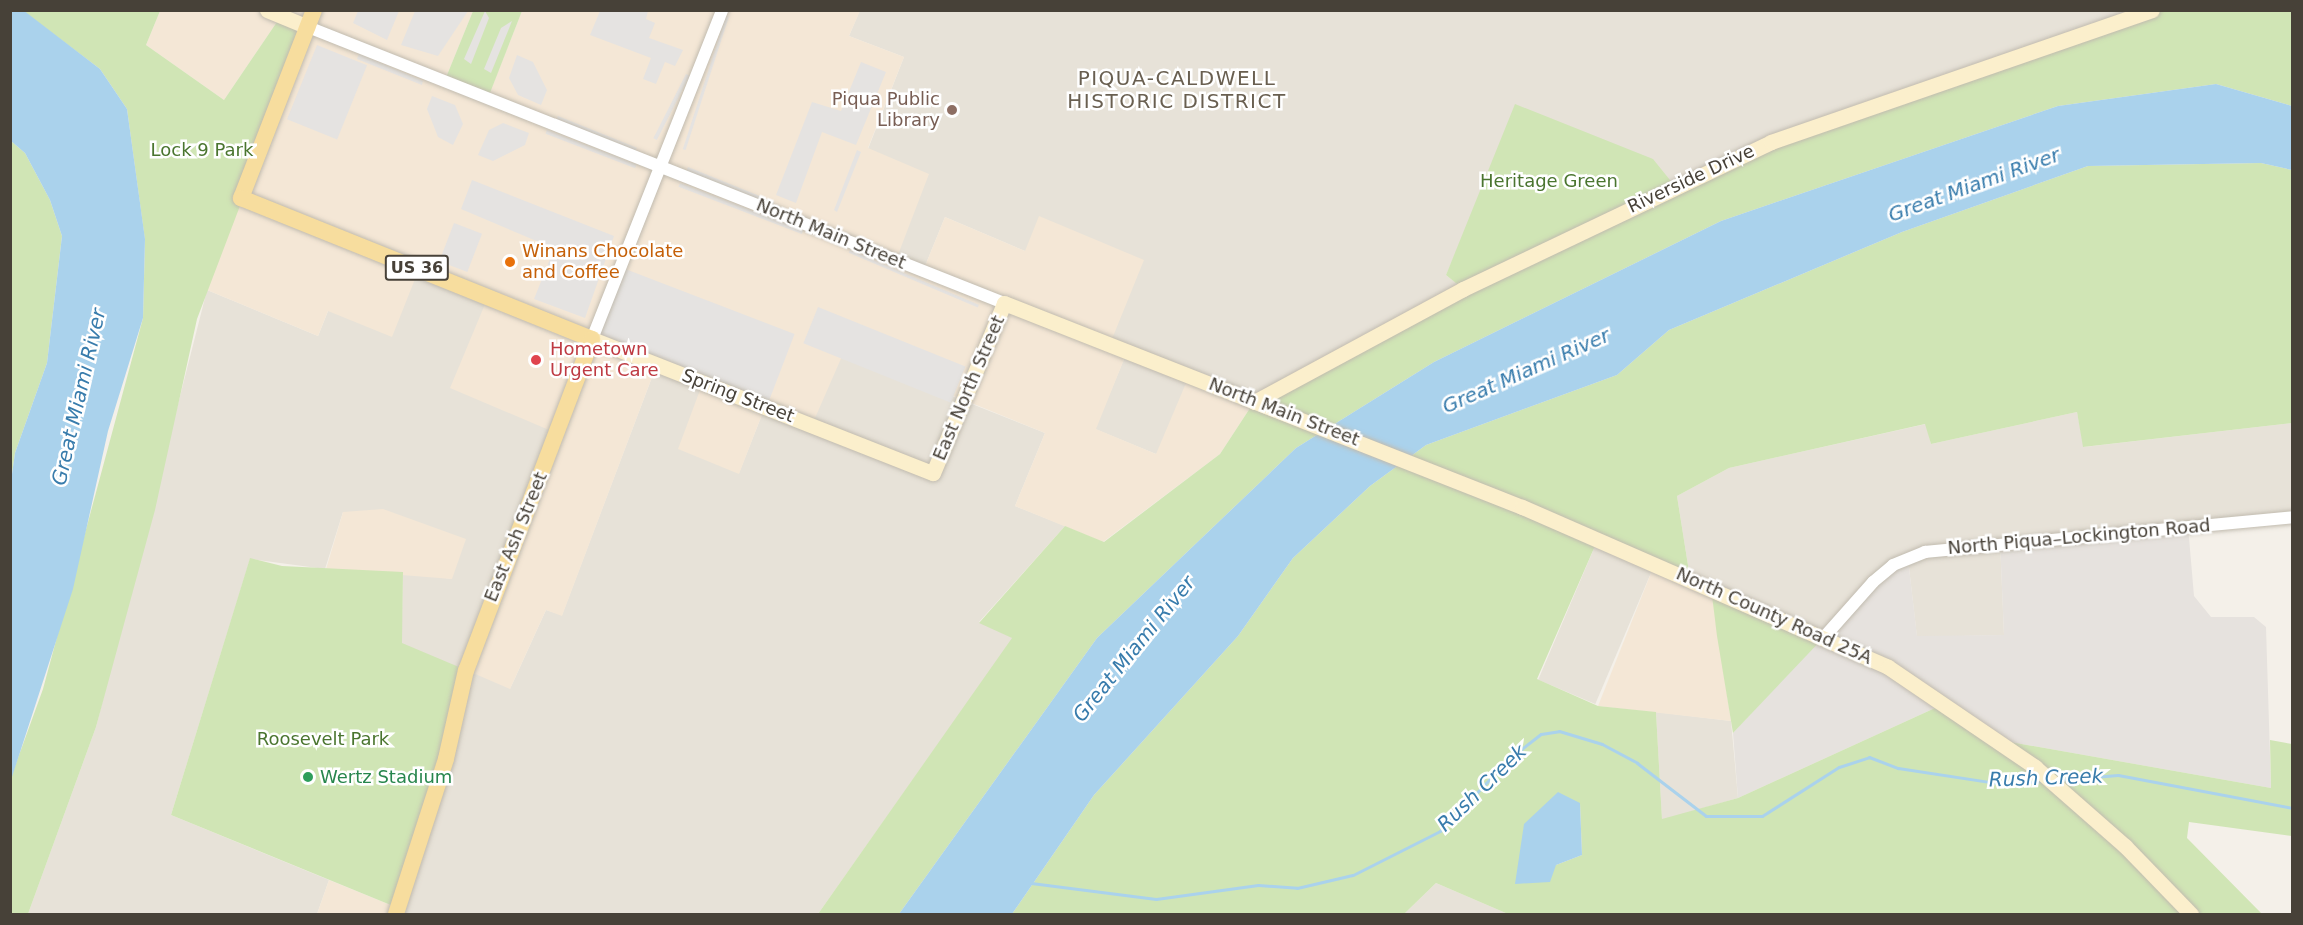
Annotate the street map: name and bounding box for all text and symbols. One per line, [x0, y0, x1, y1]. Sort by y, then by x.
district label: PIQUA-CALDWELL HISTORIC DISTRICT [1067, 67, 1287, 114]
place label: Piqua Public Library [832, 89, 940, 132]
marker: Piqua Public Library [945, 103, 959, 117]
park label: Lock 9 Park [151, 139, 253, 161]
street label: Riverside Drive [1624, 140, 1758, 218]
water label: Great Miami River [1885, 143, 2063, 227]
park label: Heritage Green [1480, 170, 1618, 192]
street label: North Main Street [753, 194, 909, 274]
place label: Winans Chocolate and Coffee [522, 241, 683, 284]
road number: US 36 [384, 255, 450, 281]
marker: Winans Chocolate and Coffee [503, 255, 517, 269]
water label: Great Miami River [47, 306, 111, 488]
street label: East North Street [929, 312, 1009, 464]
water label: Great Miami River [1439, 323, 1613, 419]
place label: Hometown Urgent Care [550, 339, 659, 382]
marker: Hometown Urgent Care [527, 351, 545, 369]
street label: Spring Street [679, 365, 797, 427]
street label: North Main Street [1206, 373, 1362, 451]
street label: East Ash Street [480, 469, 552, 605]
street label: North Piqua–Lockington Road [1947, 515, 2211, 559]
street label: North County Road 25A [1673, 563, 1875, 669]
water label: Great Miami River [1068, 571, 1200, 727]
park label: Roosevelt Park [257, 728, 389, 750]
water label: Rush Creek [1433, 740, 1531, 836]
water label: Rush Creek [1988, 764, 2104, 792]
place label: Wertz Stadium [320, 766, 452, 788]
marker: Wertz Stadium [301, 770, 315, 784]

